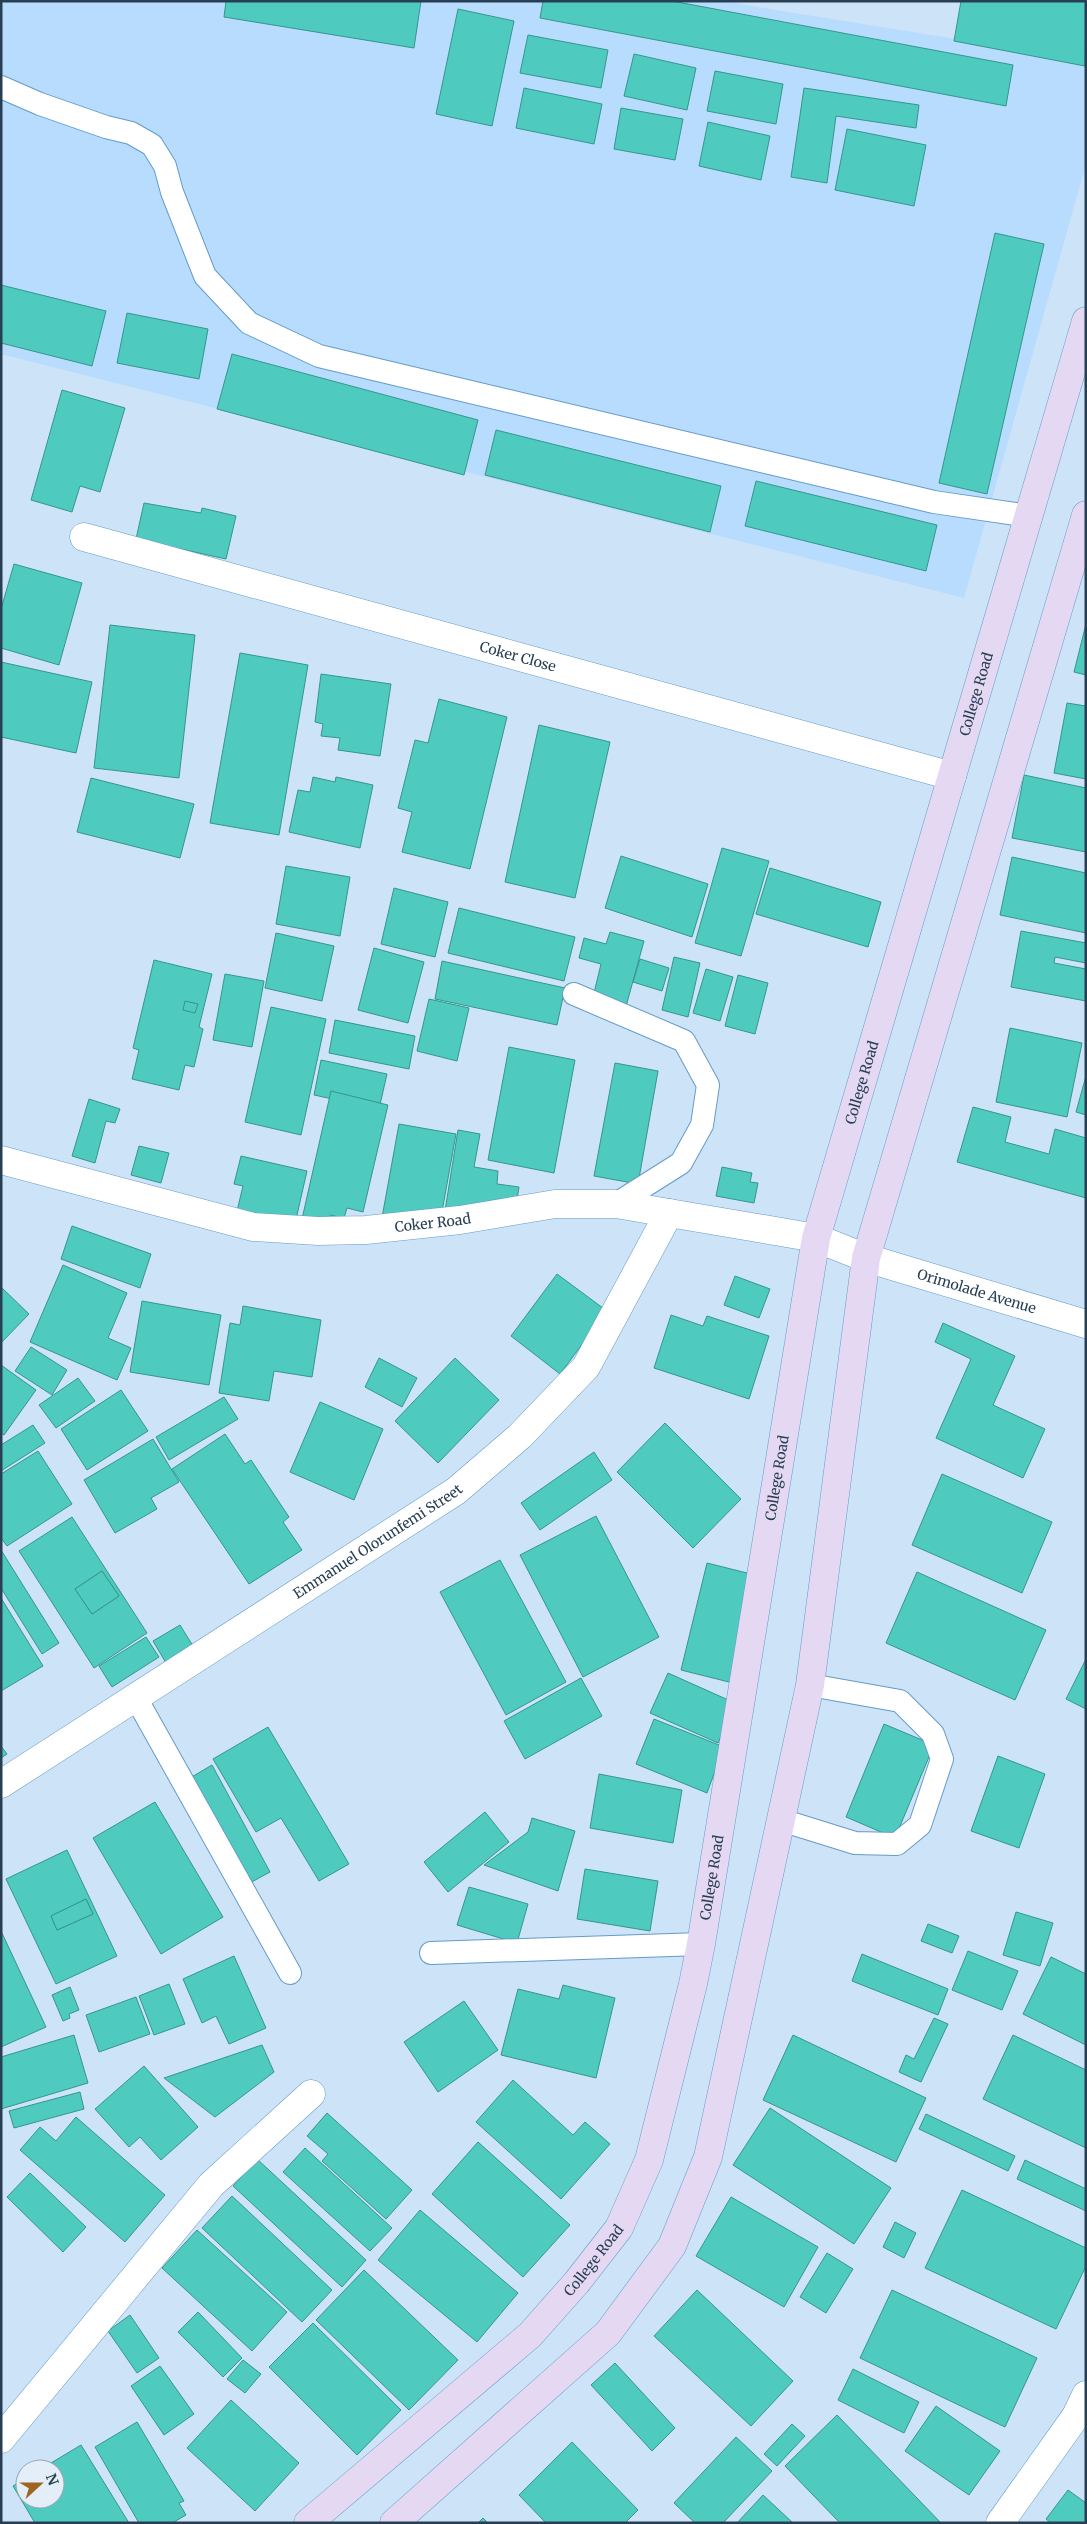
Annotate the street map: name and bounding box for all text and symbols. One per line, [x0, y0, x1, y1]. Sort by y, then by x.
street label: Coker Close [478, 637, 558, 676]
street label: College Road [955, 650, 997, 738]
street label: College Road [841, 1038, 883, 1126]
street label: Coker Road [394, 1209, 473, 1236]
street label: Orimolade Avenue [915, 1265, 1038, 1318]
street label: College Road [761, 1433, 793, 1522]
street label: Emmanuel Olorunfemi Street [290, 1480, 467, 1603]
street label: College Road [696, 1833, 728, 1922]
street label: College Road [560, 2221, 628, 2300]
north arrow [15, 2459, 65, 2509]
text: N [42, 2471, 63, 2488]

